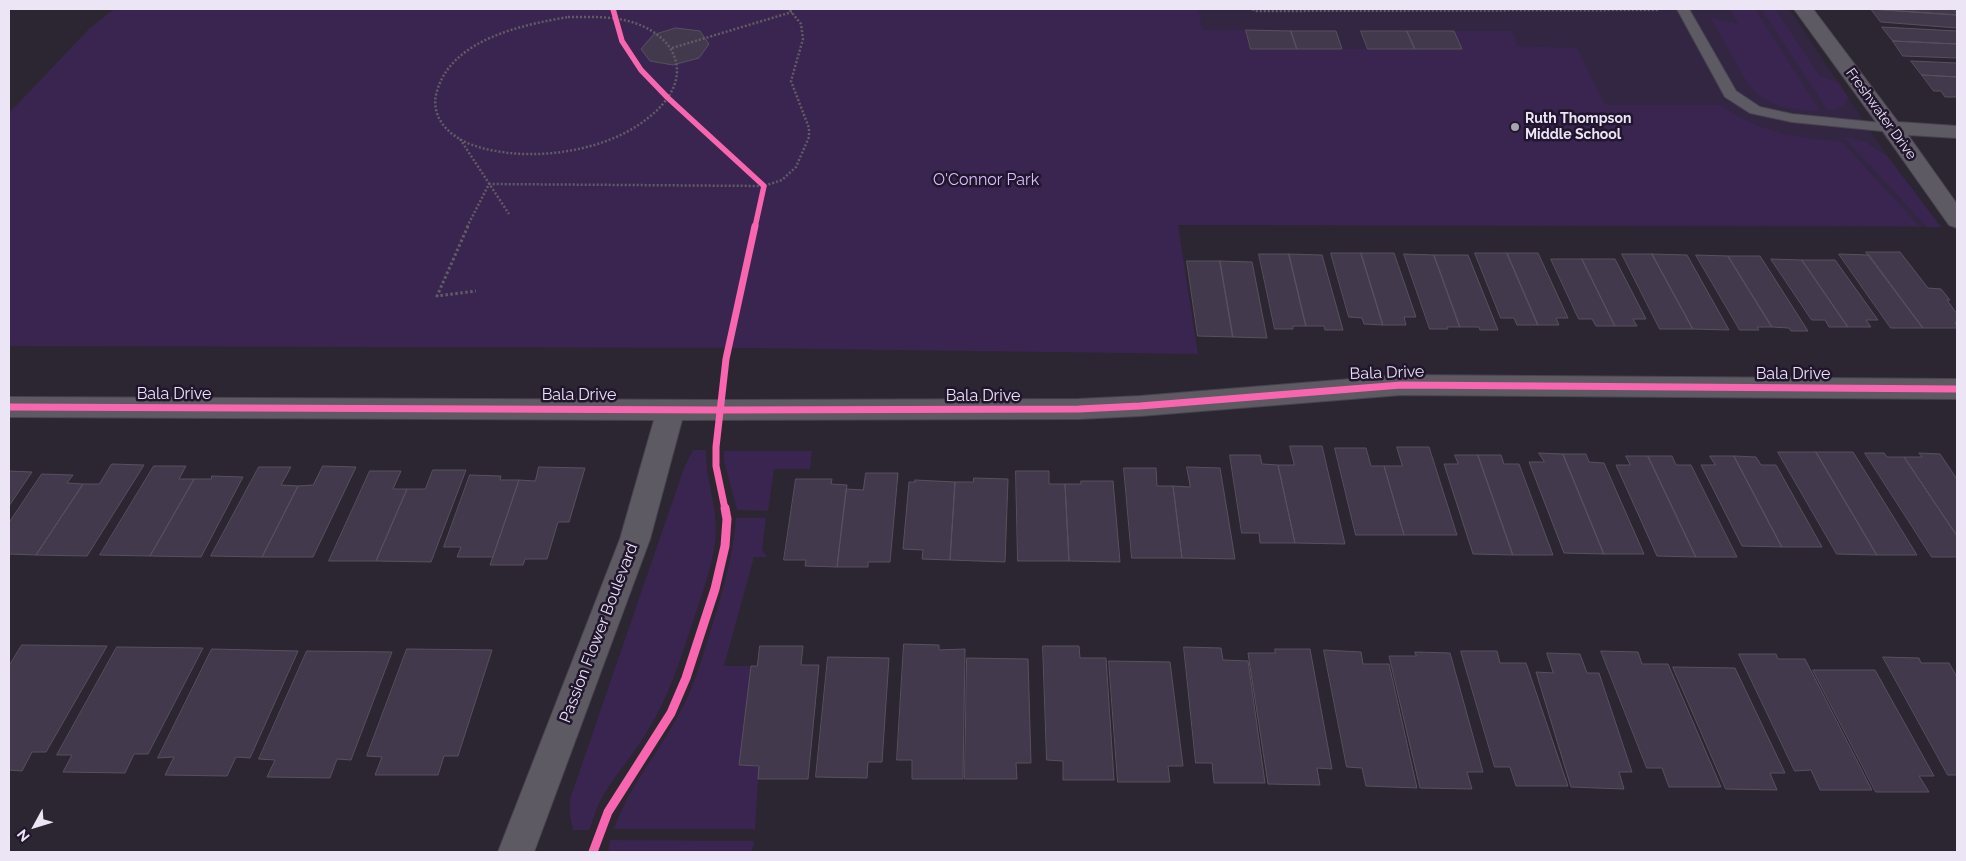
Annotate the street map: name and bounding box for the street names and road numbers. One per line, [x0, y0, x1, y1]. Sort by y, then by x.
street label: Freshwater Drive [1842, 65, 1920, 163]
street label: Bala Drive [1349, 362, 1425, 384]
street label: Bala Drive [1756, 364, 1830, 384]
street label: Bala Drive [137, 384, 211, 404]
street label: Bala Drive [542, 385, 616, 405]
street label: Bala Drive [946, 386, 1020, 406]
street label: Passion Flower Boulevard [556, 540, 642, 726]

